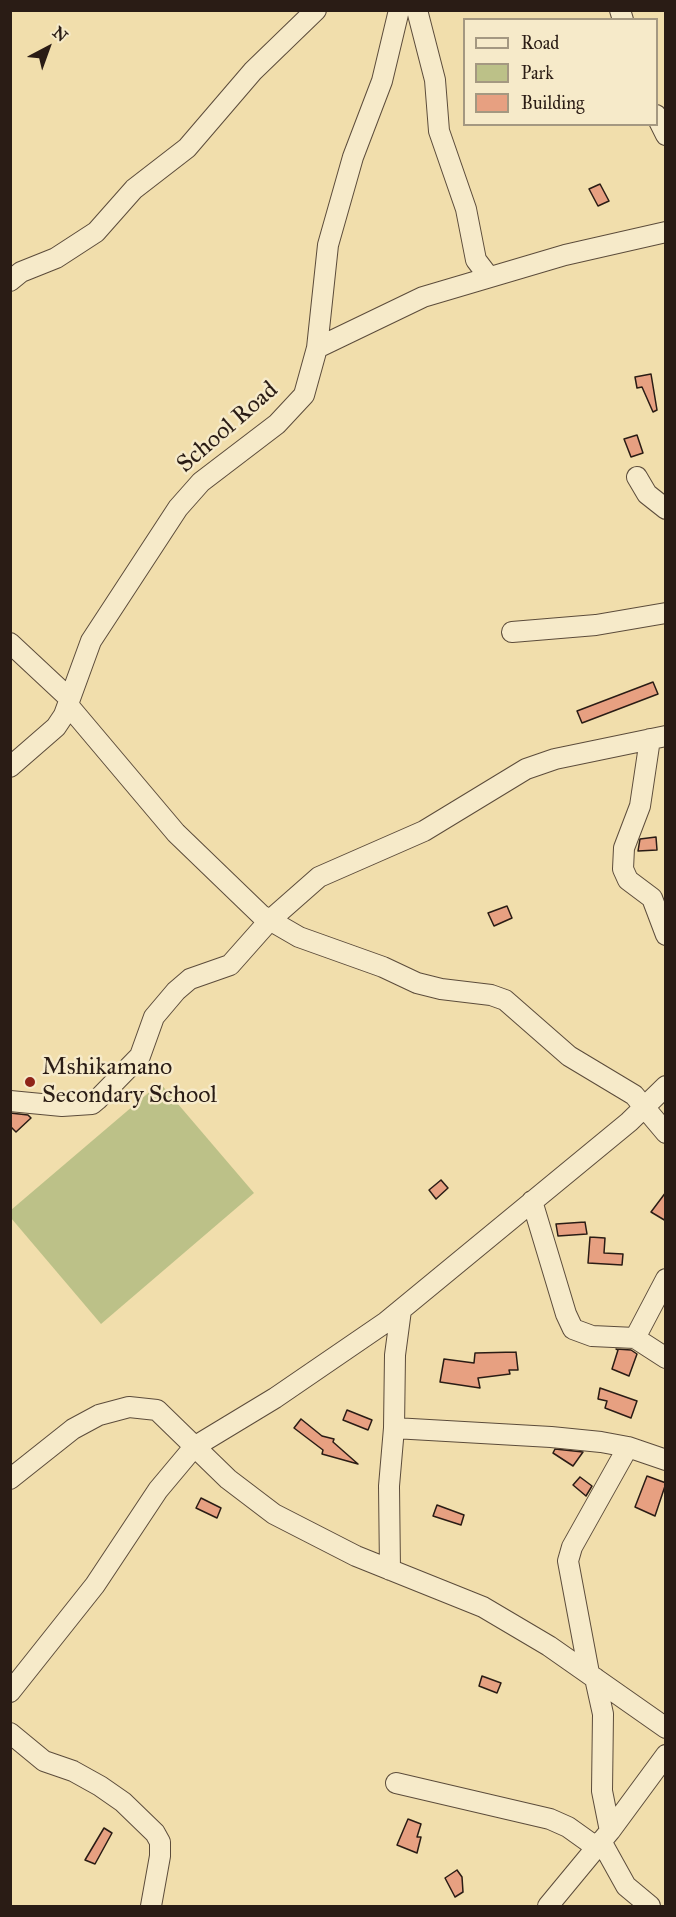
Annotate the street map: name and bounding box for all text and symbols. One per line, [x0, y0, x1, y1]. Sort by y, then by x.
north arrow [18, 18, 78, 78]
legend [463, 18, 658, 126]
text: N [49, 22, 71, 46]
text: Road [521, 32, 559, 54]
text: Park [521, 62, 554, 84]
text: Building [521, 92, 584, 114]
street label: School Road [172, 376, 284, 480]
place label: Mshikamano Secondary School [42, 1054, 217, 1110]
marker: Mshikamano Secondary School [23, 1075, 37, 1089]

